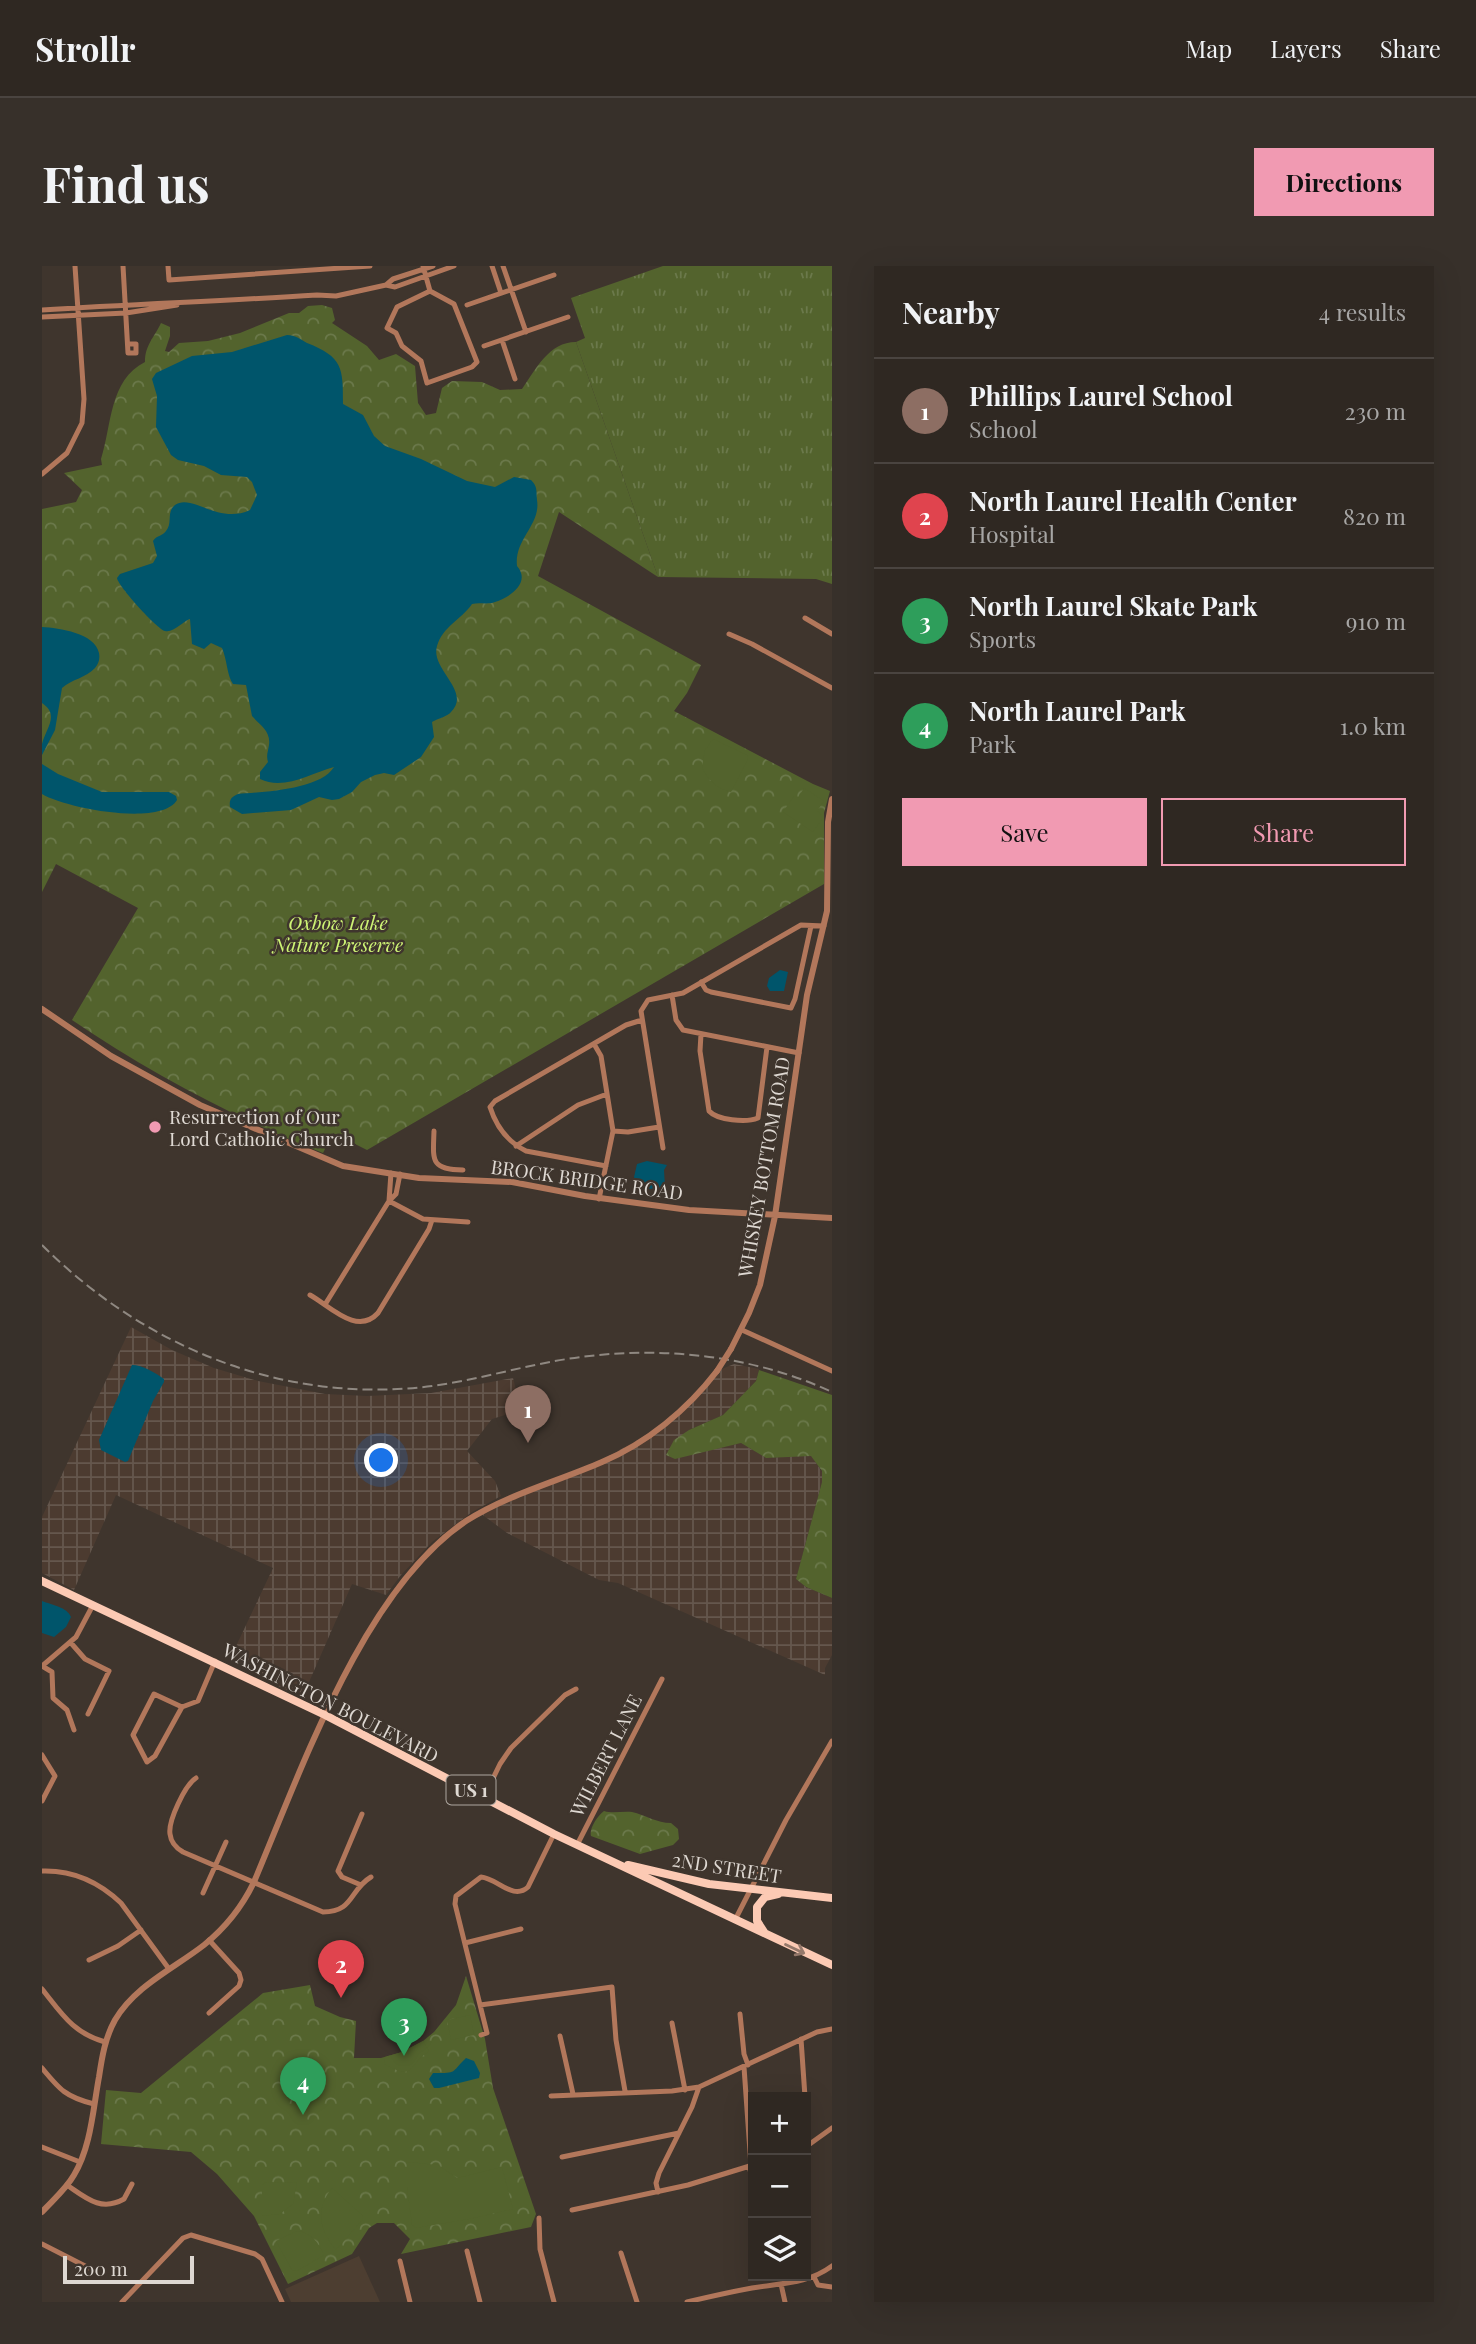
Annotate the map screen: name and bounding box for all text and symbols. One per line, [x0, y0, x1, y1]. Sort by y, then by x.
text: Strollr [35, 26, 135, 70]
text: Map [1186, 32, 1232, 64]
text: Layers [1270, 32, 1342, 64]
text: Share [1380, 32, 1441, 64]
button: Directions [1254, 148, 1434, 216]
text: Find us [42, 150, 210, 215]
text: Nearby [902, 292, 1000, 332]
text: 4 results [1319, 296, 1406, 327]
text: Phillips Laurel School [969, 378, 1233, 413]
text: 1 [921, 395, 929, 426]
text: 230 m [1345, 395, 1406, 426]
text: School [969, 413, 1038, 444]
text: North Laurel Health Center [969, 483, 1297, 518]
text: 2 [919, 500, 931, 531]
text: 820 m [1343, 500, 1406, 531]
text: Hospital [969, 518, 1055, 549]
text: North Laurel Skate Park [969, 588, 1258, 623]
text: 3 [919, 605, 931, 636]
text: 910 m [1346, 605, 1406, 636]
text: Sports [969, 623, 1036, 654]
text: North Laurel Park [969, 693, 1186, 728]
text: 4 [919, 710, 931, 741]
text: 1.0 km [1340, 710, 1406, 741]
text: Park [969, 728, 1016, 759]
button: Save [902, 798, 1147, 866]
button: Share [1161, 798, 1406, 866]
park label: Oxbow Lake Nature Preserve [271, 909, 403, 957]
street label: WHISKEY BOTTOM ROAD [731, 1055, 795, 1280]
place label: Resurrection of Our Lord Catholic Church [169, 1103, 354, 1151]
marker: Resurrection of Our Lord Catholic Church [147, 1119, 163, 1135]
street label: BROCK BRIDGE ROAD [489, 1153, 685, 1205]
pin: 1 [505, 1385, 551, 1443]
your location [364, 1443, 398, 1477]
street label: WASHINGTON BOULEVARD [217, 1636, 444, 1768]
street label: WILBERT LANE [563, 1689, 647, 1822]
road number: US 1 [446, 1776, 495, 1805]
street label: 2ND STREET [670, 1846, 784, 1888]
pin: 2 [318, 1940, 364, 1998]
one-way arrow [784, 1943, 805, 1956]
pin: 3 [381, 1998, 427, 2056]
pin: 4 [280, 2057, 326, 2115]
map controls [748, 2092, 811, 2281]
button: + [748, 2092, 811, 2155]
button: − [748, 2155, 811, 2218]
button: layers [748, 2218, 811, 2281]
scale bar [63, 2253, 194, 2285]
text: 200 m [74, 2255, 128, 2281]

